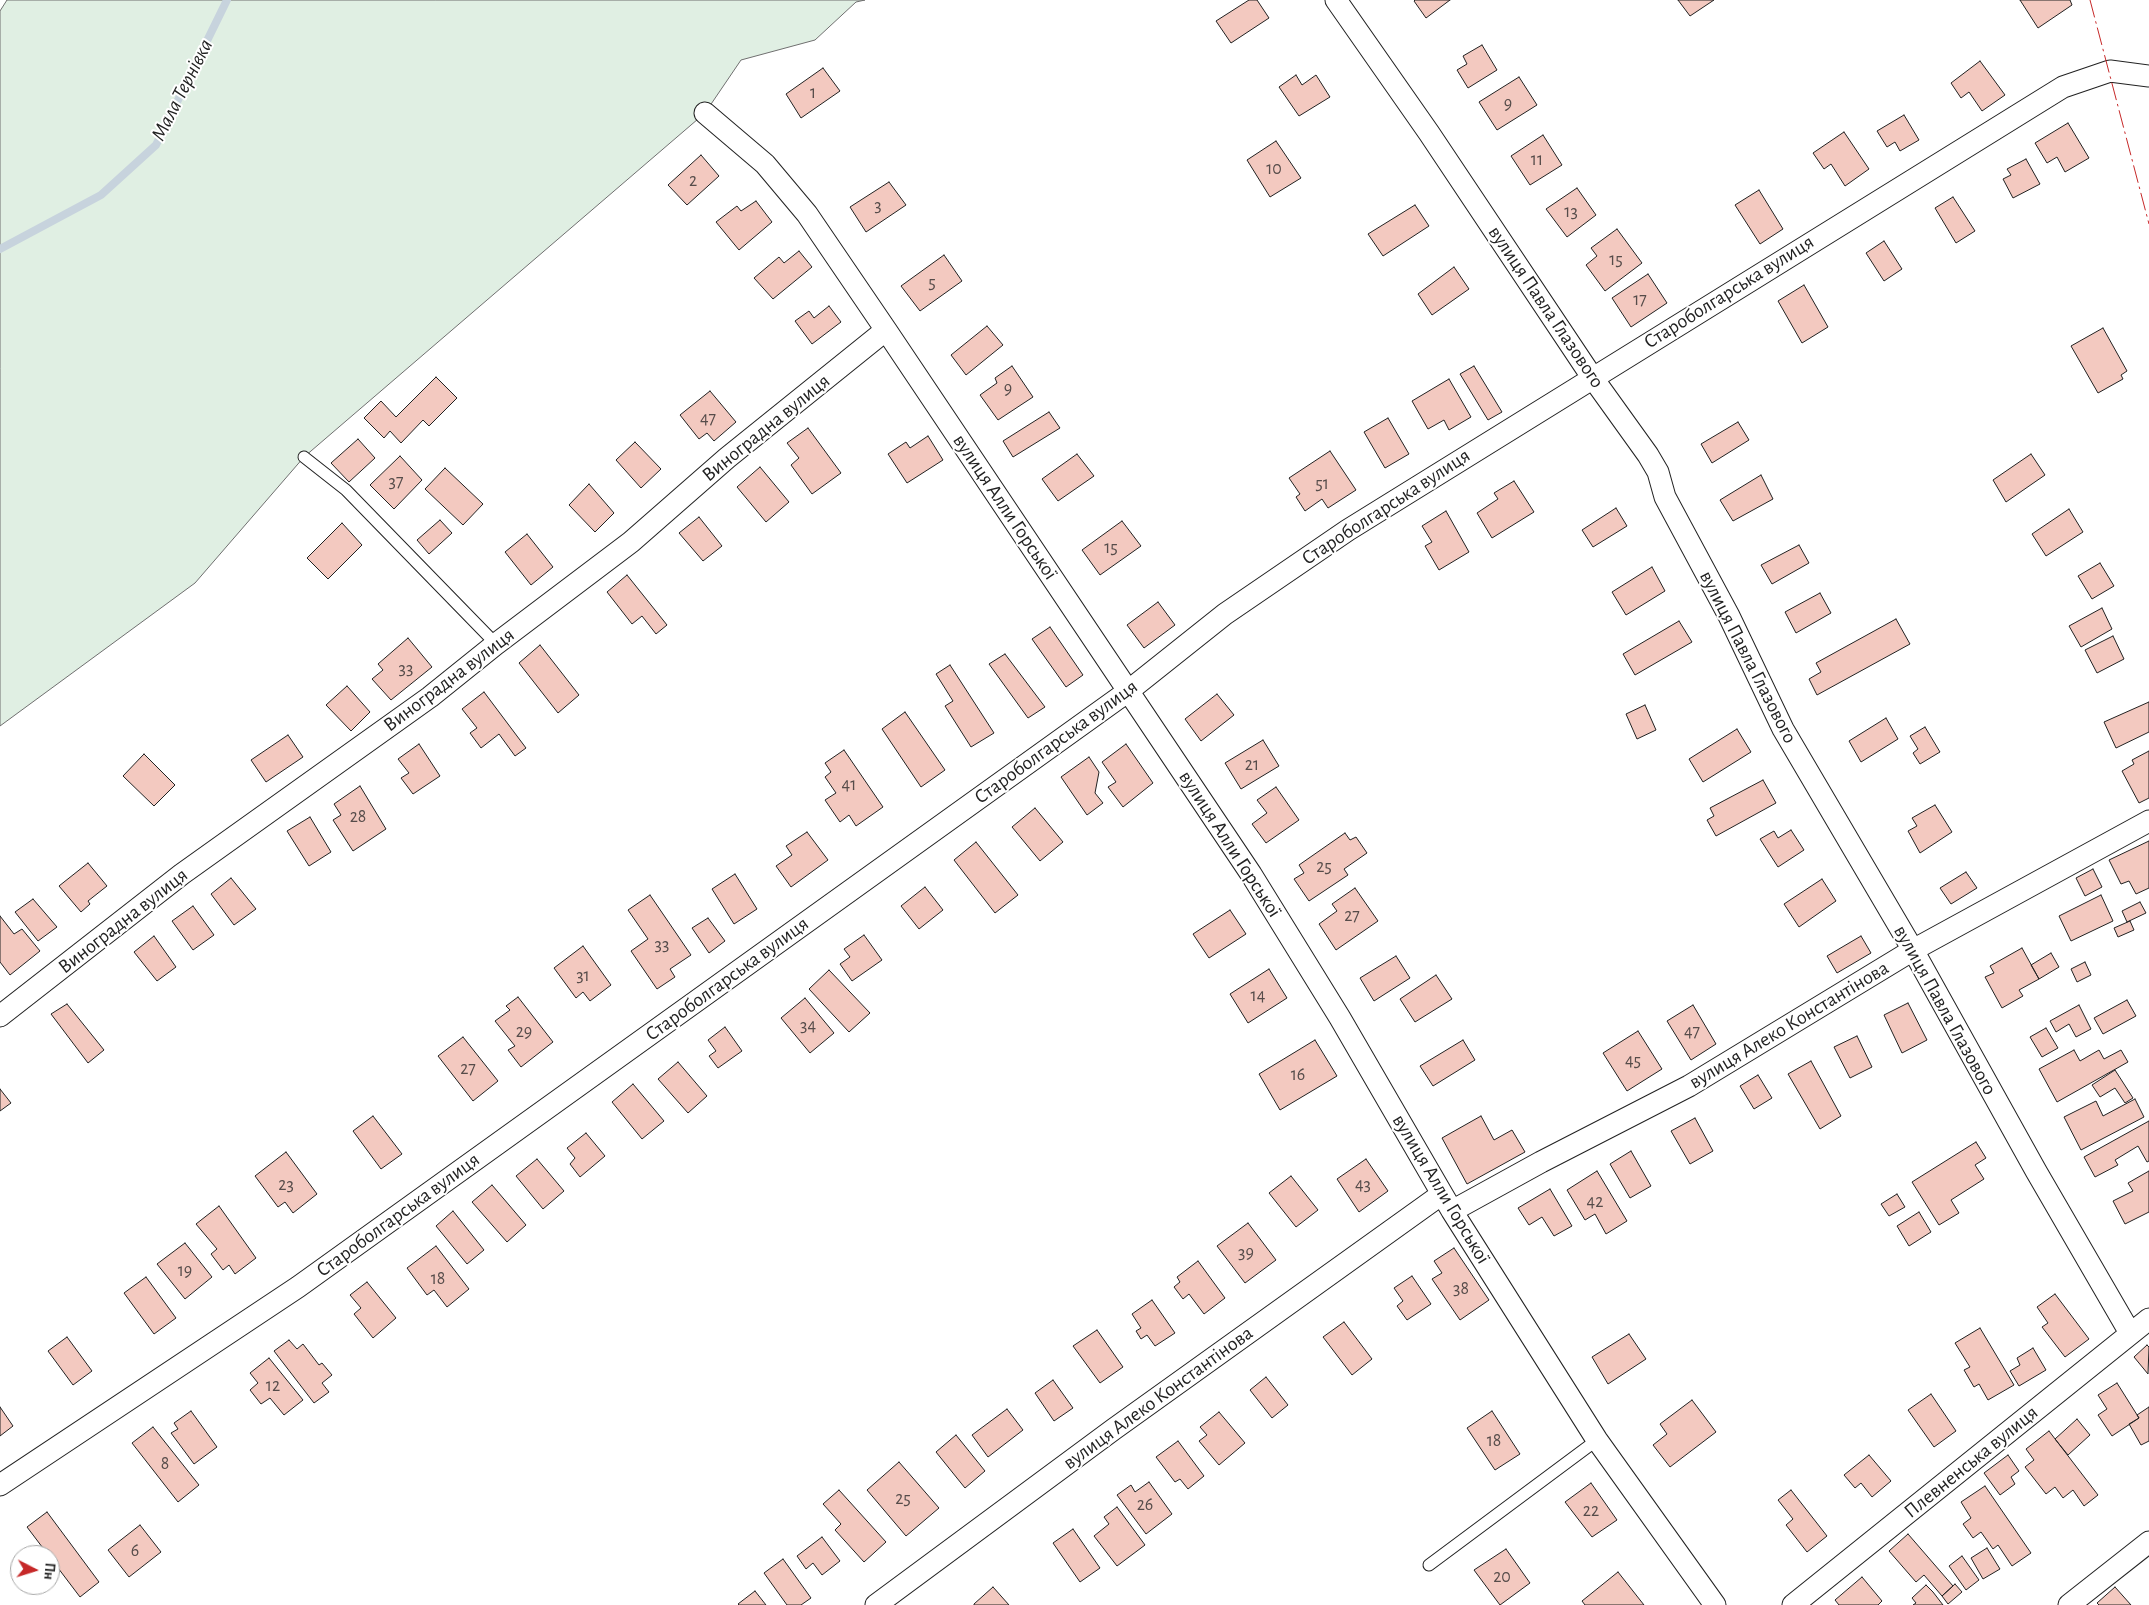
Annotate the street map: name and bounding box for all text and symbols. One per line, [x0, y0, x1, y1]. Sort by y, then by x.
water label: Мала Тернівка [146, 35, 218, 145]
house number: 1 [810, 82, 816, 104]
house number: 9 [1504, 93, 1512, 115]
house number: 11 [1531, 149, 1543, 171]
house number: 10 [1266, 158, 1282, 180]
house number: 2 [689, 170, 697, 192]
house number: 3 [874, 195, 882, 217]
house number: 13 [1564, 201, 1578, 223]
street label: вулиця Павла Глазового [1483, 221, 1609, 393]
street label: Староболгарська вулиця [1639, 230, 1819, 354]
house number: 15 [1609, 249, 1623, 271]
house number: 5 [928, 272, 936, 294]
house number: 17 [1633, 289, 1647, 311]
street label: Виноградна вулиця [697, 369, 835, 487]
house number: 9 [1004, 378, 1012, 400]
house number: 47 [700, 408, 716, 430]
street label: вулиця Алли Горської [947, 430, 1063, 584]
street label: Староболгарська вулиця [1297, 444, 1475, 570]
house number: 37 [389, 471, 403, 493]
house number: 51 [1315, 473, 1329, 495]
house number: 15 [1104, 537, 1118, 559]
street label: вулиця Павла Глазового [1694, 567, 1802, 747]
street label: Виноградна вулиця [379, 623, 519, 737]
house number: 33 [399, 658, 413, 680]
street label: Староболгарська вулиця [970, 675, 1142, 809]
house number: 21 [1245, 754, 1259, 776]
street label: вулиця Алли Горської [1174, 766, 1286, 922]
house number: 41 [842, 774, 856, 796]
house number: 28 [350, 806, 366, 828]
house number: 25 [1316, 856, 1332, 878]
street label: Виноградна вулиця [53, 863, 193, 979]
house number: 27 [1344, 905, 1360, 927]
street label: Староболгарська вулиця [641, 912, 813, 1046]
street label: вулиця Павла Глазового [1888, 921, 2002, 1099]
house number: 33 [655, 934, 669, 956]
street label: вулиця Алеко Константінова [1685, 956, 1893, 1094]
house number: 31 [576, 965, 590, 987]
house number: 14 [1251, 985, 1265, 1007]
house number: 34 [800, 1015, 816, 1037]
house number: 29 [516, 1021, 532, 1043]
house number: 47 [1684, 1021, 1700, 1043]
house number: 45 [1625, 1050, 1641, 1072]
house number: 27 [460, 1058, 476, 1080]
house number: 16 [1291, 1064, 1305, 1086]
street label: вулиця Алли Горської [1387, 1110, 1495, 1268]
street label: Староболгарська вулиця [312, 1148, 484, 1282]
house number: 23 [278, 1174, 294, 1196]
house number: 43 [1355, 1174, 1371, 1196]
house number: 42 [1587, 1191, 1603, 1213]
house number: 39 [1238, 1242, 1254, 1264]
house number: 19 [178, 1260, 192, 1282]
house number: 18 [431, 1268, 445, 1290]
house number: 38 [1453, 1278, 1469, 1300]
street label: вулиця Алеко Константінова [1058, 1321, 1258, 1475]
house number: 12 [266, 1375, 280, 1397]
street label: Плевненська вулиця [1899, 1401, 2043, 1523]
house number: 18 [1487, 1430, 1501, 1452]
house number: 8 [161, 1453, 169, 1475]
house number: 25 [895, 1488, 911, 1510]
house number: 26 [1137, 1494, 1153, 1516]
house number: 22 [1583, 1500, 1599, 1522]
house number: 6 [131, 1540, 139, 1562]
north arrow [10, 1545, 60, 1595]
text: Пн [41, 1562, 57, 1580]
house number: 20 [1493, 1566, 1511, 1588]

